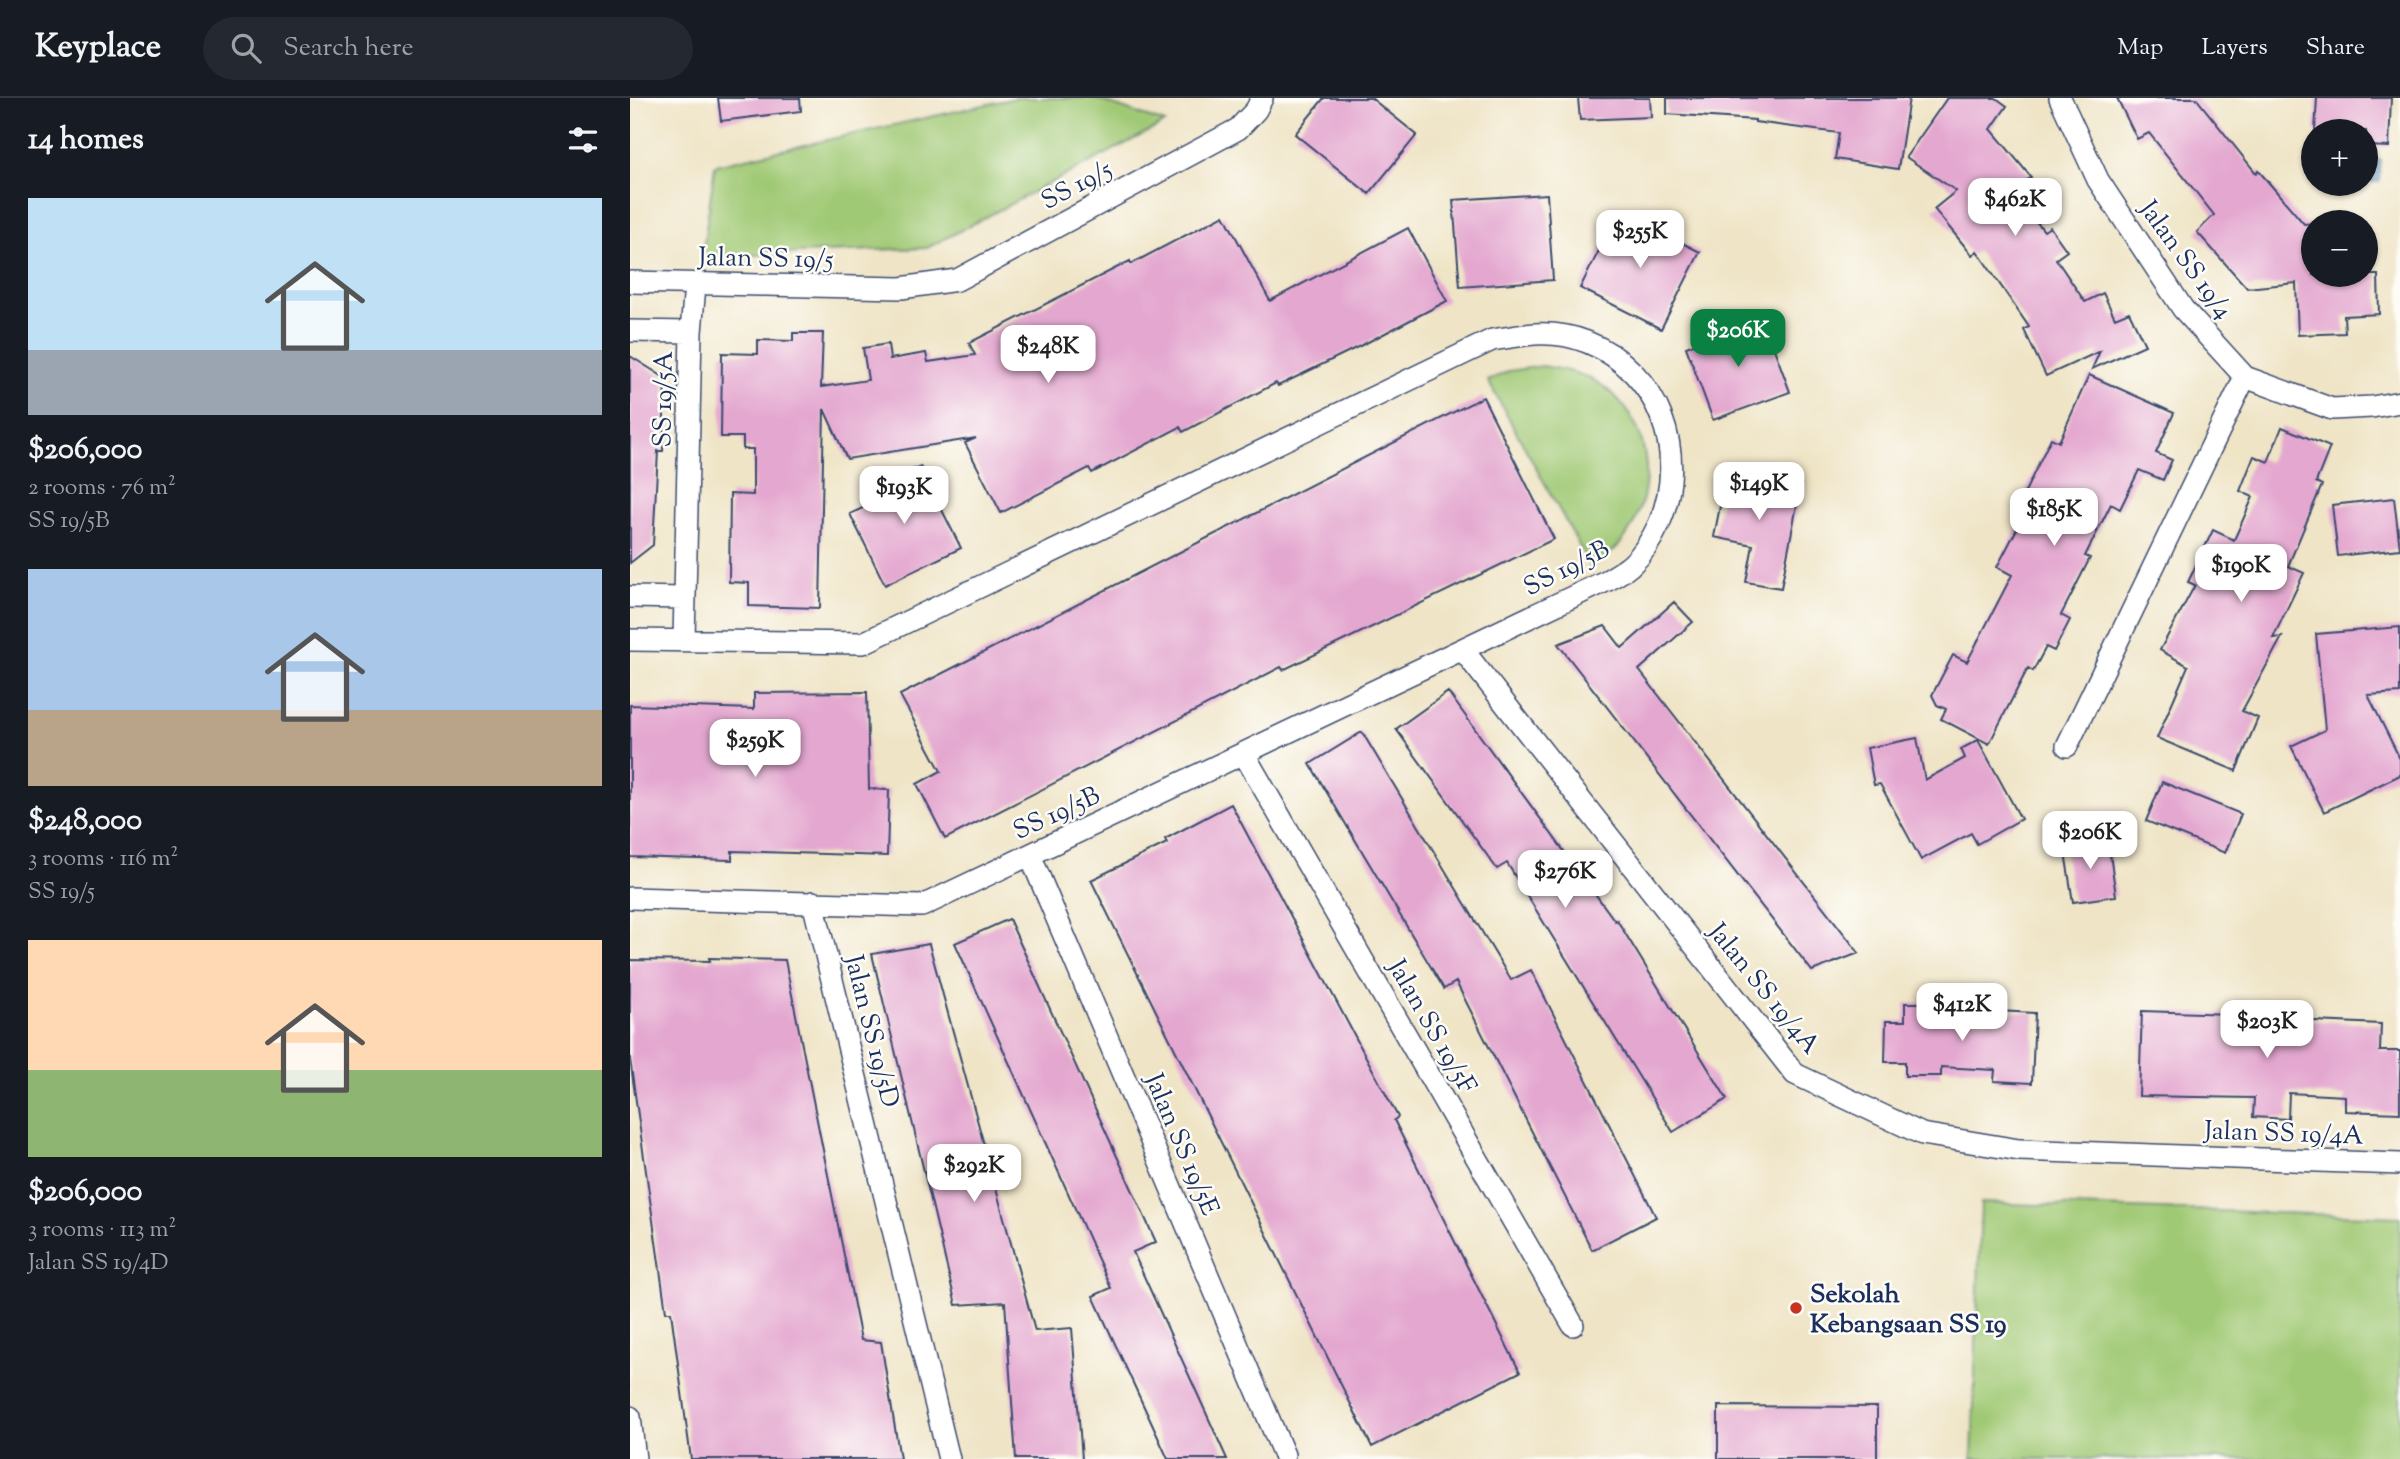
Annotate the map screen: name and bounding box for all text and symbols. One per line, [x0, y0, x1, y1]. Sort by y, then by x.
search box [203, 17, 693, 80]
text: Keyplace [35, 24, 161, 72]
icon: search [227, 29, 265, 67]
text: Search here [283, 30, 414, 67]
text: Map [2117, 31, 2163, 65]
text: Layers [2201, 31, 2268, 65]
text: Share [2306, 31, 2365, 65]
text: 14 homes [28, 119, 144, 162]
map controls [2301, 119, 2378, 287]
button: + [2301, 119, 2378, 196]
icon: filters [564, 121, 602, 159]
street label: SS 19/5 [1035, 152, 1119, 220]
pin: $462K [1966, 178, 2064, 238]
text: $462K [1984, 184, 2046, 217]
street label: Jalan SS 19/4 [2128, 192, 2241, 327]
button: − [2301, 210, 2378, 287]
pin: $255K [1591, 211, 1689, 270]
text: $255K [1612, 216, 1668, 249]
street label: Jalan SS 19/5 [696, 240, 834, 279]
icon: home [252, 243, 378, 369]
pin: $206K [1689, 310, 1787, 369]
text: $206K [1706, 315, 1770, 348]
pin: $248K [999, 326, 1097, 385]
text: $248K [1017, 331, 1079, 364]
street label: SS 19/5A [645, 350, 684, 448]
text: $206,000 [28, 429, 142, 472]
pin: $149K [1710, 462, 1808, 522]
pin: $193K [855, 466, 953, 526]
text: $149K [1729, 468, 1789, 501]
text: 2 rooms · 76 m² [28, 472, 176, 505]
text: $193K [876, 472, 932, 505]
pin: $185K [2005, 489, 2103, 548]
text: $185K [2026, 494, 2082, 527]
text: SS 19/5B [28, 505, 109, 538]
street label: SS 19/5B [1518, 532, 1617, 607]
pin: $190K [2192, 545, 2290, 604]
text: $190K [2211, 550, 2271, 583]
icon: home [252, 614, 378, 740]
pin: $259K [706, 720, 804, 779]
text: $259K [726, 725, 784, 758]
street label: SS 19/5B [1008, 778, 1107, 850]
text: $248,000 [28, 800, 142, 843]
pin: $206K [2041, 812, 2139, 871]
text: $206K [2058, 817, 2122, 850]
text: 3 rooms · 116 m² [28, 843, 178, 876]
pin: $276K [1516, 850, 1614, 910]
text: $276K [1534, 856, 1596, 889]
text: SS 19/5 [28, 876, 95, 909]
street label: Jalan SS 19/4A [1697, 914, 1828, 1063]
street label: Jalan SS 19/5D [833, 950, 907, 1112]
street label: Jalan SS 19/5F [1376, 951, 1484, 1101]
pin: $412K [1913, 984, 2011, 1043]
icon: home [252, 985, 378, 1111]
text: $412K [1932, 989, 1992, 1022]
pin: $203K [2218, 1000, 2316, 1060]
text: $203K [2236, 1006, 2298, 1039]
street label: Jalan SS 19/5E [1133, 1066, 1227, 1222]
street label: Jalan SS 19/4A [2202, 1113, 2364, 1156]
pin: $292K [925, 1144, 1023, 1204]
text: $292K [943, 1150, 1005, 1183]
text: $206,000 [28, 1171, 142, 1214]
text: 3 rooms · 113 m² [28, 1214, 176, 1247]
text: Jalan SS 19/4D [28, 1247, 169, 1280]
place label: Sekolah Kebangsaan SS 19 [1810, 1277, 2007, 1344]
marker: Sekolah Kebangsaan SS 19 [1788, 1300, 1804, 1316]

